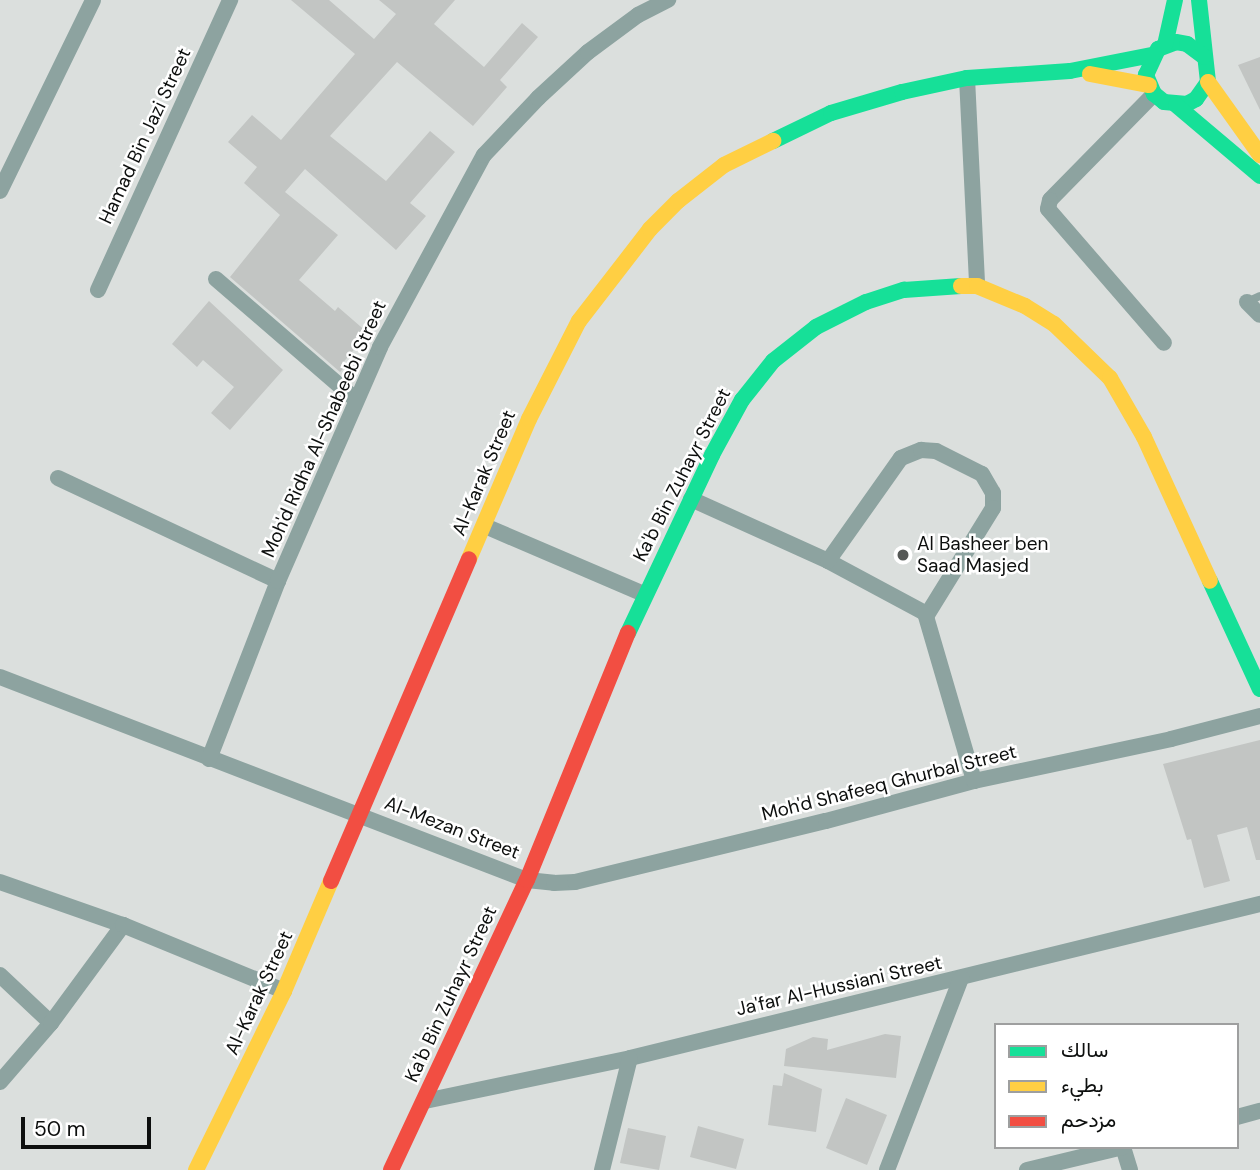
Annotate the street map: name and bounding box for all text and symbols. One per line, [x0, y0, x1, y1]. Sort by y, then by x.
street label: Hamad Bin Jazi Street [94, 44, 196, 228]
street label: Moh'd Ridha Al-Shabeebi Street [257, 297, 391, 561]
street label: Ka'b Bin Zuhayr Street [628, 384, 736, 566]
street label: Al-Karak Street [447, 407, 521, 539]
place label: Al Basheer ben Saad Masjed [917, 533, 1048, 577]
marker: Al Basheer ben Saad Masjed [895, 547, 911, 563]
street label: Moh'd Shafeeq Ghurbal Street [759, 740, 1019, 826]
street label: Al-Mezan Street [381, 792, 523, 864]
street label: Ka'b Bin Zuhayr Street [400, 902, 502, 1086]
street label: Al-Karak Street [220, 927, 298, 1059]
street label: Ja'far Al-Hussiani Street [734, 951, 944, 1021]
legend [994, 1023, 1239, 1149]
text: سالك [1061, 1036, 1108, 1064]
text: بطيء [1061, 1071, 1104, 1099]
scale bar [24, 1104, 154, 1148]
text: مزدحم [1061, 1106, 1116, 1134]
text: 50 m [34, 1115, 85, 1143]

